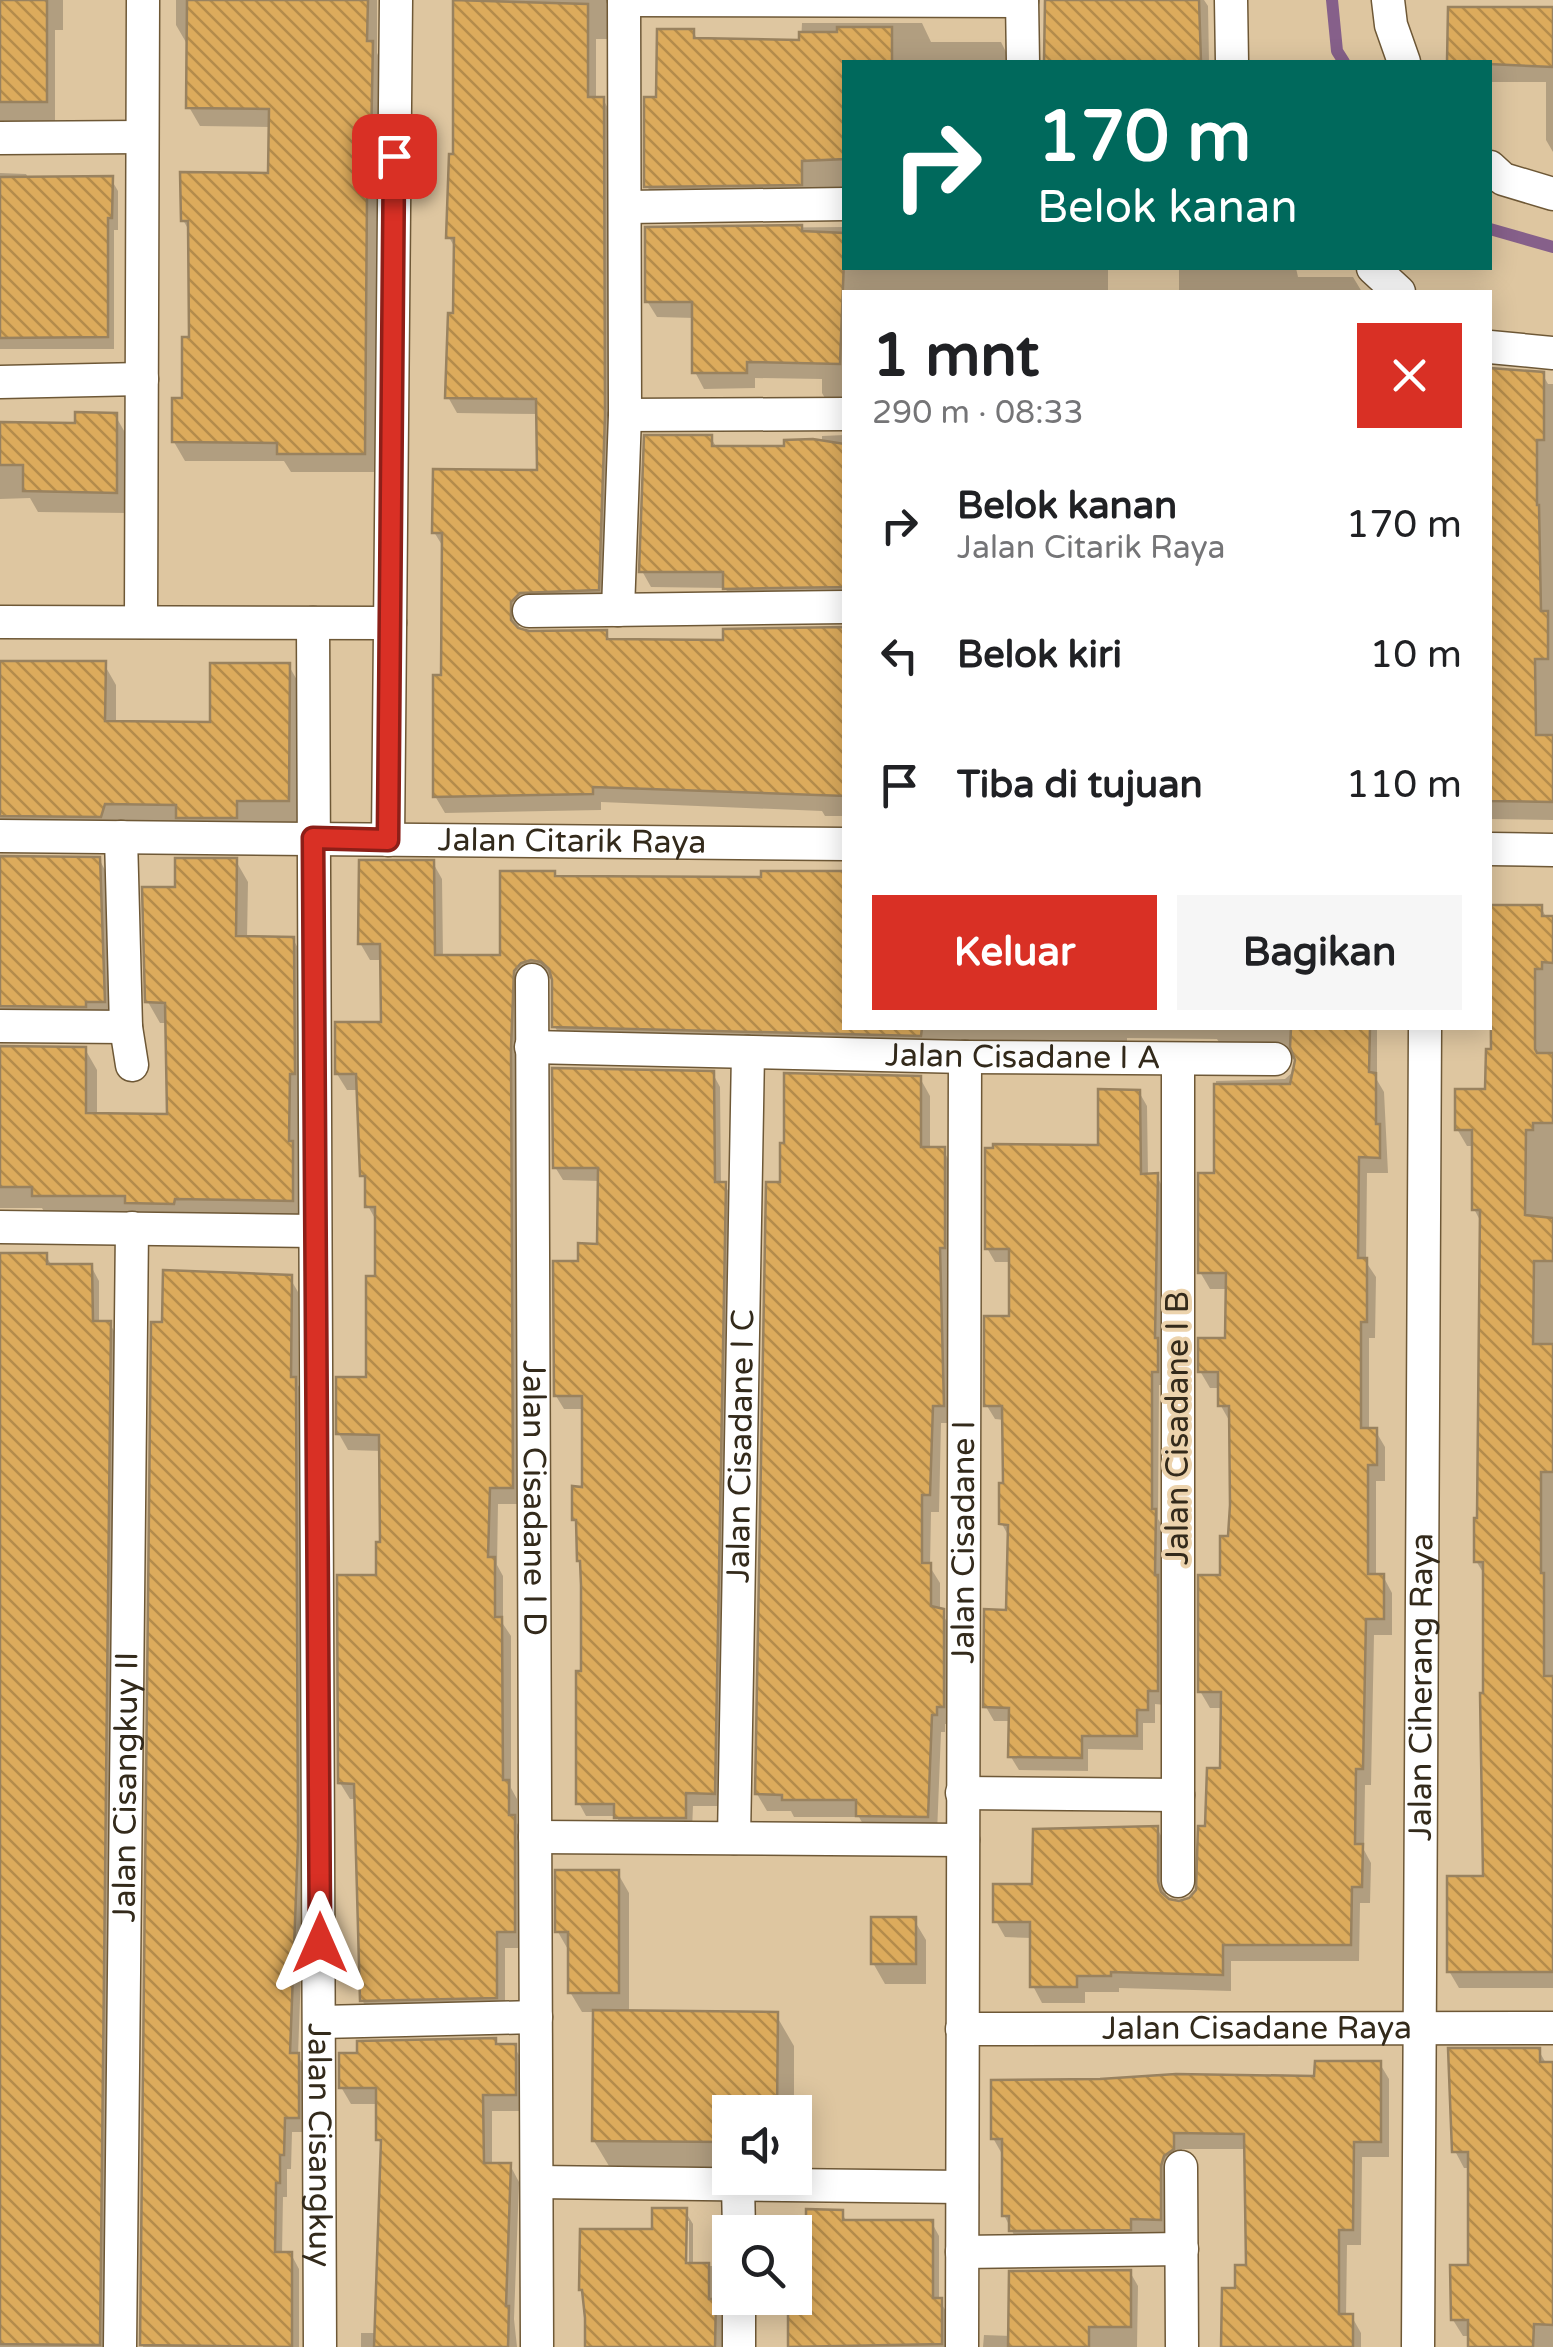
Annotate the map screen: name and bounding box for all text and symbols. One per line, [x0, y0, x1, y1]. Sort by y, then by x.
text: 170 m [1037, 96, 1251, 180]
icon: right [872, 100, 1002, 230]
pin [352, 114, 437, 199]
icon: arrive [367, 129, 422, 184]
text: Belok kanan [1037, 181, 1298, 235]
text: 1 mnt [872, 320, 1039, 392]
button: close [1357, 323, 1462, 428]
text: 290 m · 08:33 [872, 394, 1084, 432]
text: Belok kanan [957, 483, 1177, 529]
icon: right [872, 498, 927, 553]
text: 170 m [1346, 502, 1462, 548]
text: Jalan Citarik Raya [957, 529, 1226, 567]
icon: left [872, 628, 927, 683]
text: Belok kiri [957, 632, 1122, 678]
text: 10 m [1370, 632, 1462, 678]
icon: arrive [872, 758, 927, 813]
text: Tiba di tujuan [957, 762, 1203, 808]
text: 110 m [1346, 762, 1462, 808]
street label: Jalan Citarik Raya [437, 821, 706, 862]
button: Keluar [872, 895, 1157, 1010]
button: Bagikan [1177, 895, 1462, 1010]
street label: Jalan Cisadane I A [885, 1036, 1161, 1077]
street label: Jalan Cisadane I B [1159, 1291, 1197, 1565]
street label: Jalan Cisadane I C [720, 1309, 762, 1583]
street label: Jalan Cisadane I D [514, 1360, 553, 1636]
street label: Jalan Cisadane I [945, 1420, 983, 1664]
street label: Jalan Ciherang Raya [1402, 1533, 1441, 1841]
street label: Jalan Cisangkuy II [106, 1651, 146, 1923]
position arrow [268, 1891, 372, 1995]
street label: Jalan Cisadane Raya [1102, 2009, 1412, 2048]
street label: Jalan Cisangkuy [300, 2023, 339, 2267]
map controls [712, 2095, 812, 2315]
button: sound [712, 2095, 812, 2195]
button: search [712, 2215, 812, 2315]

